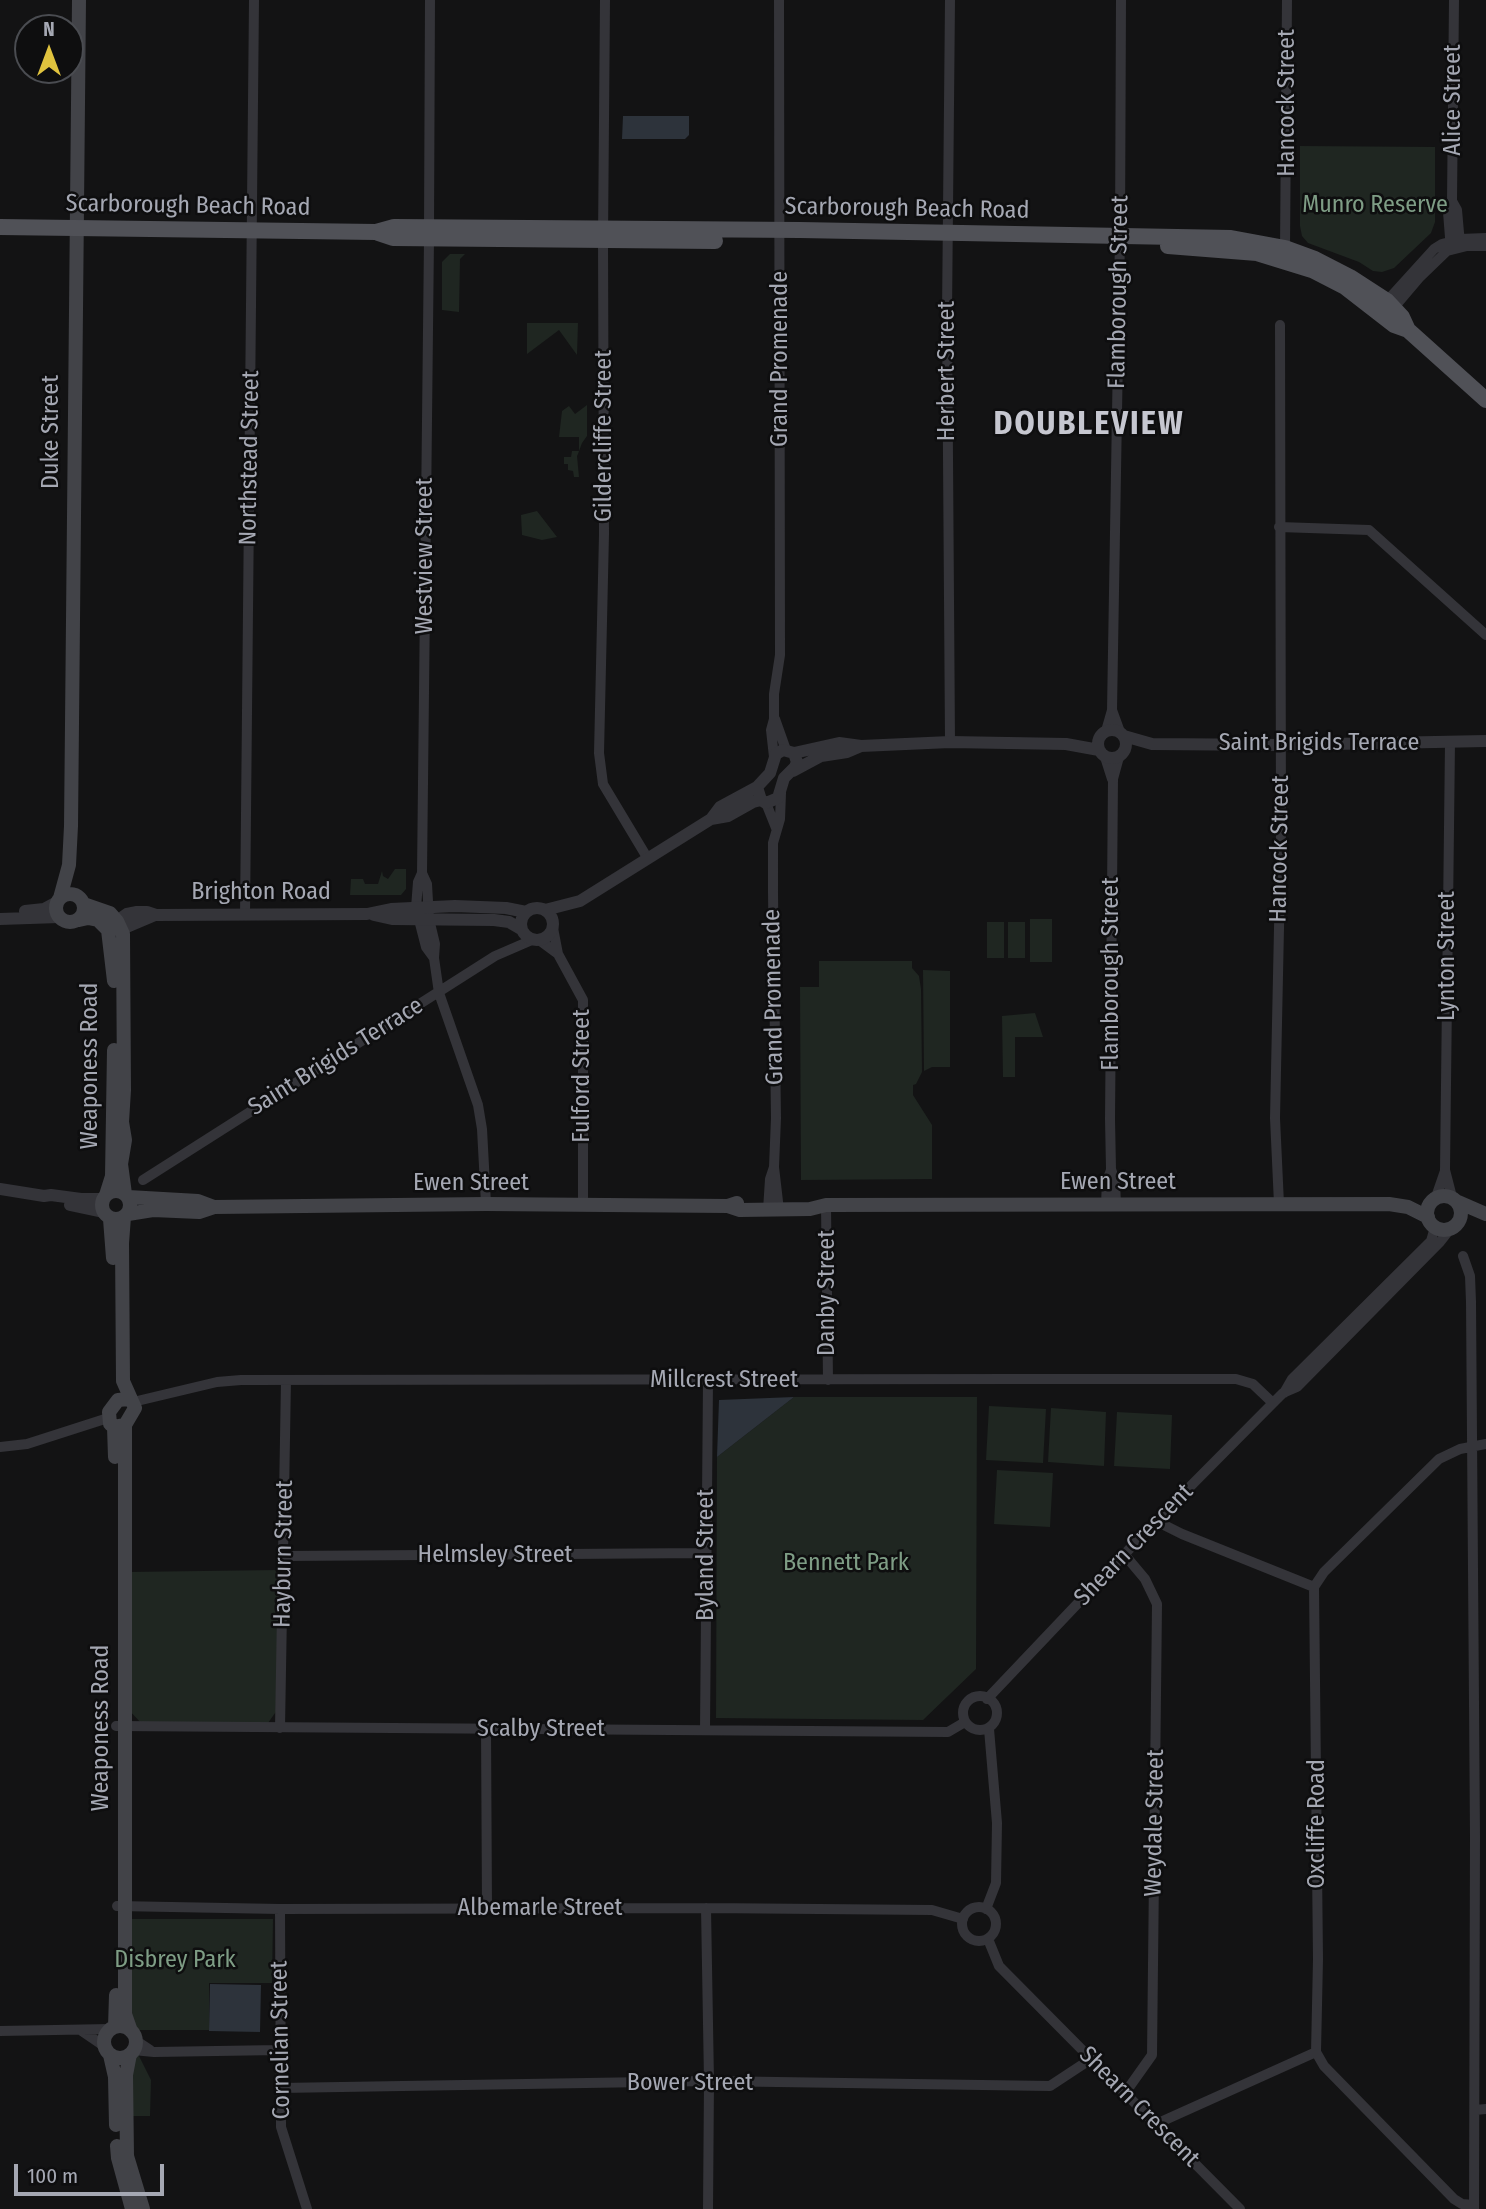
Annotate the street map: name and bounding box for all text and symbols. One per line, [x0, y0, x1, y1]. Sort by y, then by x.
north arrow [14, 14, 84, 84]
text: N [43, 18, 55, 41]
street label: Hancock Street [1273, 29, 1301, 177]
street label: Alice Street [1439, 44, 1467, 156]
street label: Scarborough Beach Road [65, 189, 311, 223]
park label: Munro Reserve [1302, 191, 1448, 219]
street label: Scarborough Beach Road [784, 192, 1030, 226]
street label: Flamborough Street [1103, 195, 1135, 389]
street label: Grand Promenade [766, 271, 794, 447]
street label: Herbert Street [933, 301, 961, 441]
street label: Gildercliffe Street [590, 350, 618, 522]
street label: Northstead Street [234, 370, 266, 546]
street label: Duke Street [37, 375, 65, 489]
district label: DOUBLEVIEW [995, 406, 1183, 444]
street label: Westview Street [411, 478, 439, 634]
street label: Saint Brigids Terrace [1219, 729, 1419, 757]
street label: Hancock Street [1264, 775, 1296, 923]
street label: Flamborough Street [1097, 877, 1125, 1071]
street label: Brighton Road [191, 878, 331, 906]
street label: Lynton Street [1433, 891, 1461, 1021]
street label: Grand Promenade [758, 909, 790, 1085]
street label: Weaponess Road [76, 983, 104, 1149]
street label: Saint Brigids Terrace [243, 992, 429, 1122]
street label: Fulford Street [568, 1009, 596, 1143]
street label: Ewen Street [1060, 1168, 1176, 1196]
street label: Ewen Street [413, 1169, 529, 1197]
street label: Danby Street [813, 1230, 841, 1356]
street label: Millcrest Street [650, 1366, 798, 1394]
street label: Shearn Crescent [1069, 1478, 1199, 1612]
street label: Hayburn Street [268, 1480, 300, 1628]
street label: Byland Street [692, 1489, 720, 1621]
street label: Helmsley Street [418, 1541, 572, 1569]
park label: Bennett Park [783, 1549, 909, 1577]
street label: Weaponess Road [87, 1645, 115, 1811]
street label: Scalby Street [477, 1715, 605, 1743]
street label: Weydale Street [1139, 1749, 1171, 1897]
street label: Oxcliffe Road [1303, 1759, 1331, 1889]
street label: Albemarle Street [458, 1894, 622, 1922]
park label: Disbrey Park [114, 1946, 236, 1974]
street label: Cornelian Street [265, 1960, 297, 2120]
street label: Shearn Crescent [1073, 2041, 1205, 2173]
street label: Bower Street [627, 2069, 753, 2097]
scale bar [18, 2150, 168, 2194]
text: 100 m [27, 2163, 78, 2189]

